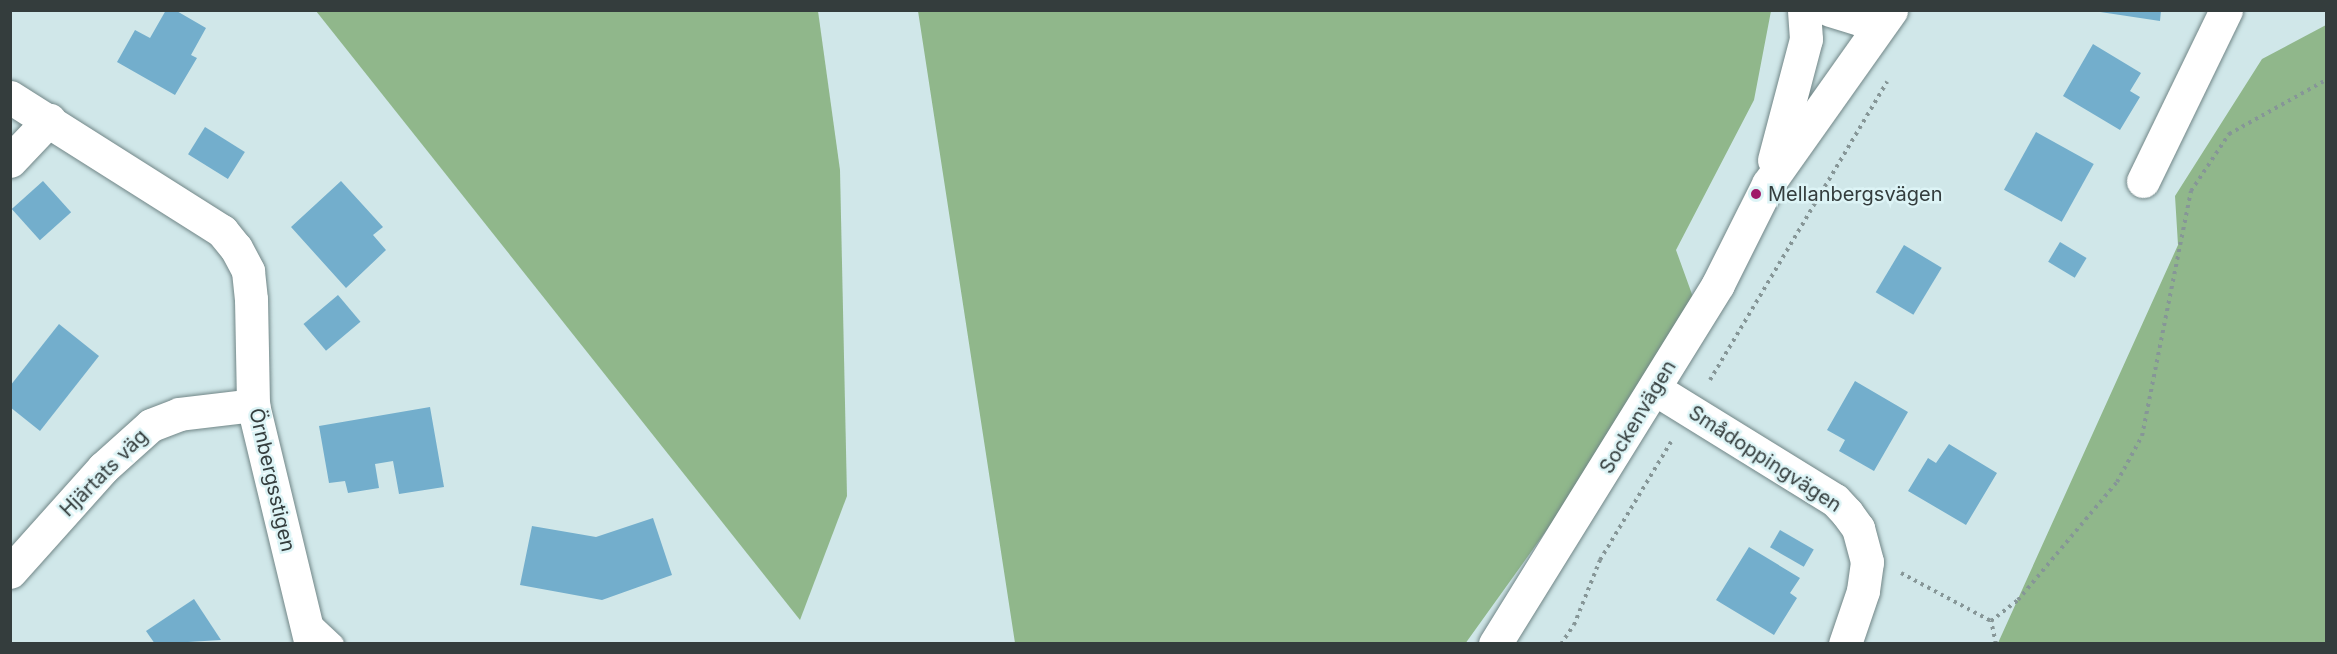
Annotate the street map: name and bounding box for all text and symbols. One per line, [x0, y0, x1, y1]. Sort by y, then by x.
place label: Mellanbergsvägen [1768, 182, 1943, 206]
marker: Mellanbergsvägen [1749, 187, 1763, 201]
street label: Sockenvägen [1595, 356, 1681, 478]
street label: Smådoppingvägen [1684, 401, 1846, 517]
street label: Örnbergsstigen [244, 406, 300, 554]
street label: Hjärtats väg [55, 424, 153, 522]

